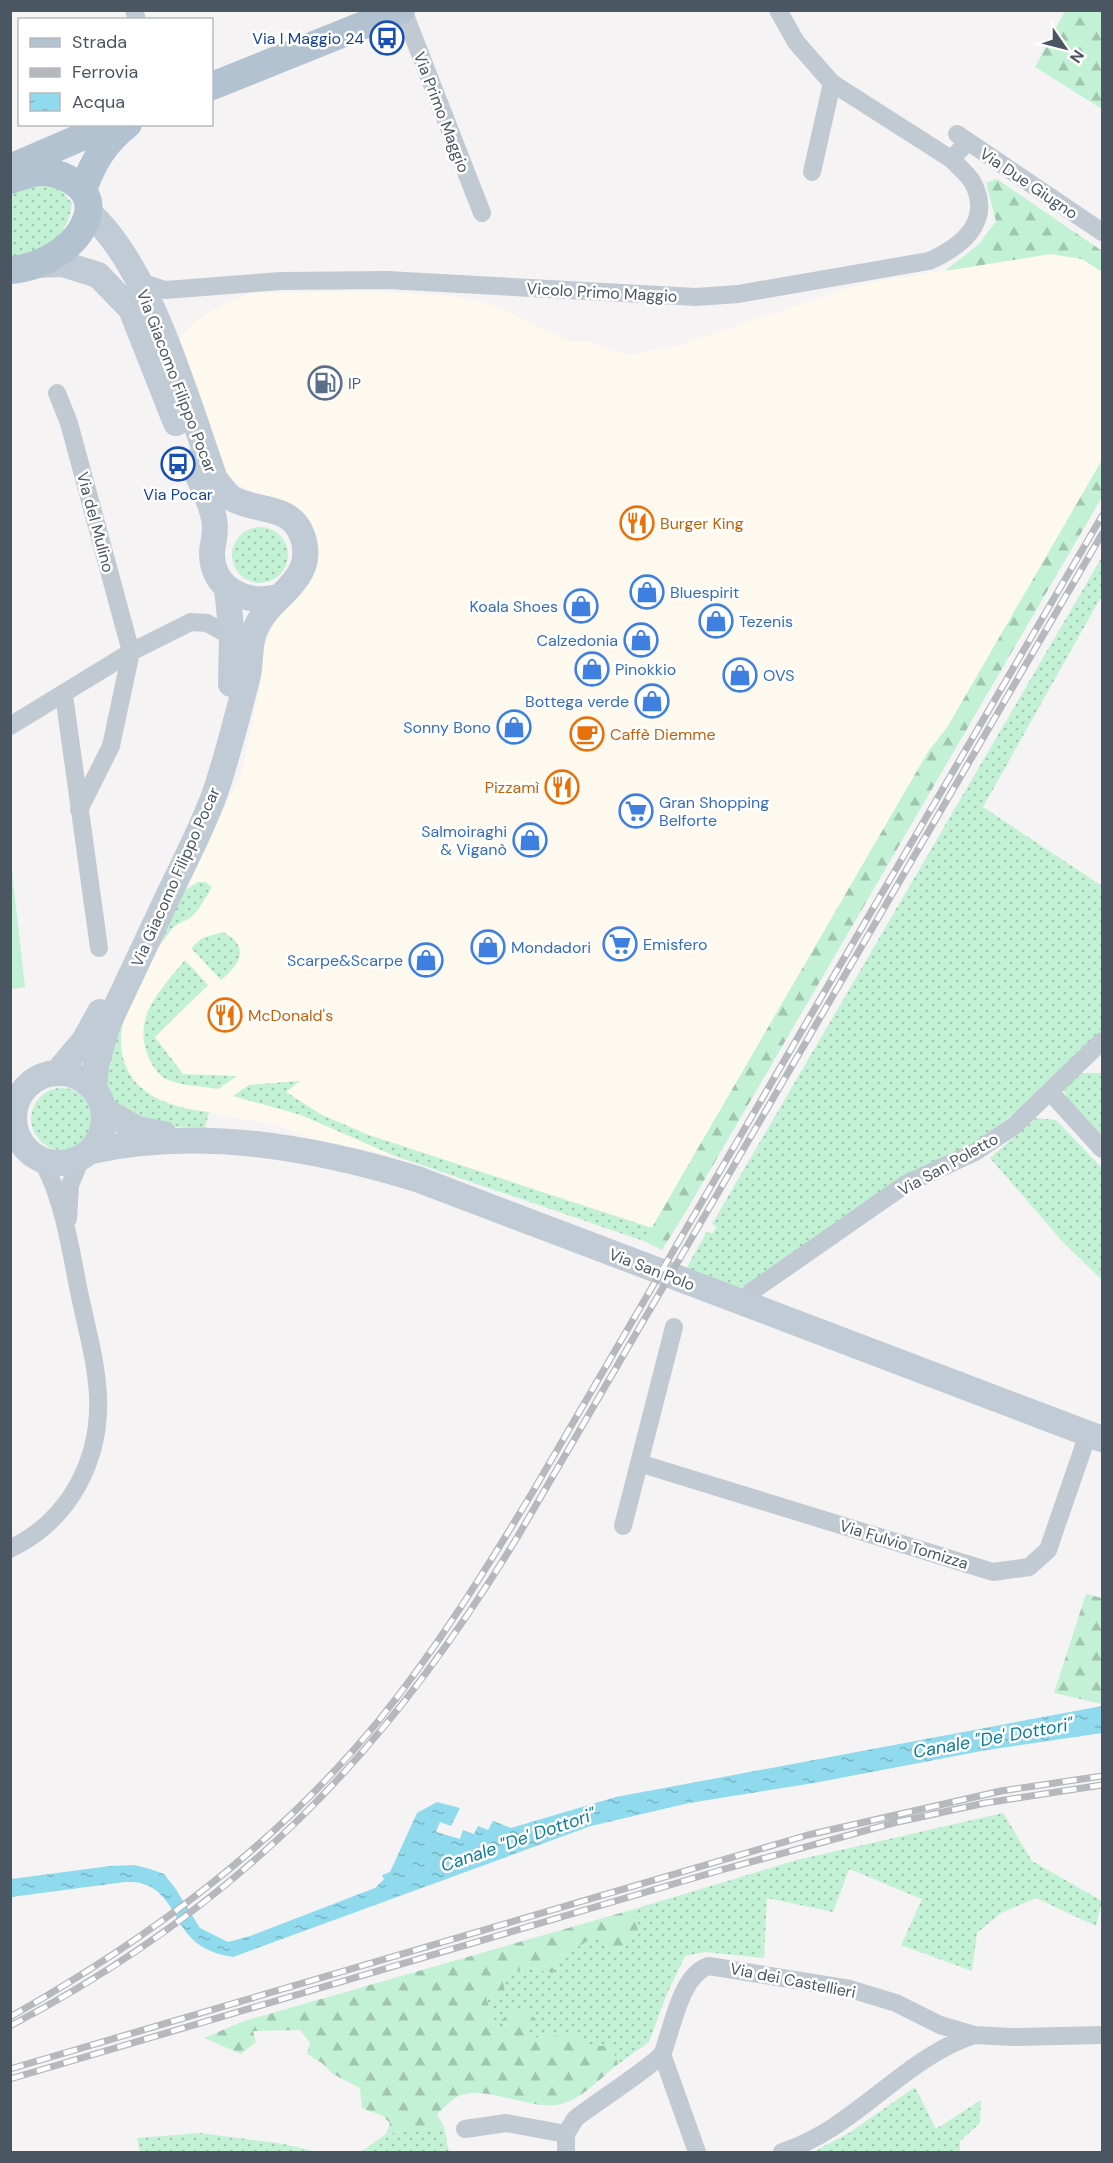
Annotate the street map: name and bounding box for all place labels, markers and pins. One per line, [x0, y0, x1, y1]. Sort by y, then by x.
bus stop icon: Via I Maggio 24 [369, 20, 405, 56]
place label: Via I Maggio 24 [252, 28, 364, 49]
fuel station icon: IP [307, 365, 343, 401]
place label: IP [348, 373, 361, 394]
bus stop icon: Via Pocar [160, 446, 196, 482]
place label: Via Pocar [143, 484, 213, 505]
restaurant icon: Burger King [619, 505, 655, 541]
place label: Burger King [660, 513, 744, 534]
shop icon: Bluespirit [629, 574, 665, 610]
place label: Bluespirit [670, 582, 739, 603]
shop icon: Koala Shoes [563, 588, 599, 624]
place label: Koala Shoes [469, 596, 558, 617]
shop icon: Tezenis [698, 603, 734, 639]
place label: Tezenis [739, 611, 793, 632]
shop icon: Calzedonia [623, 622, 659, 658]
place label: Calzedonia [537, 630, 618, 651]
shop icon: Pinokkio [574, 651, 610, 687]
shop icon: OVS [722, 657, 758, 693]
place label: Pinokkio [615, 659, 676, 680]
place label: OVS [763, 665, 794, 686]
shop icon: Bottega verde [634, 683, 670, 719]
place label: Bottega verde [525, 691, 629, 712]
shop icon: Sonny Bono [496, 709, 532, 745]
cafe icon: Caffè Diemme [569, 716, 605, 752]
place label: Sonny Bono [403, 717, 491, 738]
place label: Caffè Diemme [610, 724, 716, 745]
restaurant icon: Pizzamì [544, 769, 580, 805]
place label: Pizzamì [485, 777, 539, 798]
place label: Gran Shopping Belforte [659, 792, 769, 831]
supermarket icon: Gran Shopping Belforte [618, 793, 654, 829]
place label: Salmoiraghi & Viganò [421, 821, 507, 860]
shop icon: Salmoiraghi & Viganò [512, 822, 548, 858]
supermarket icon: Emisfero [602, 926, 638, 962]
shop icon: Mondadori [470, 929, 506, 965]
place label: Emisfero [643, 934, 707, 955]
place label: Mondadori [511, 937, 591, 958]
shop icon: Scarpe&Scarpe [408, 942, 444, 978]
place label: Scarpe&Scarpe [287, 950, 403, 971]
restaurant icon: McDonald's [207, 997, 243, 1033]
place label: McDonald's [248, 1005, 333, 1026]

